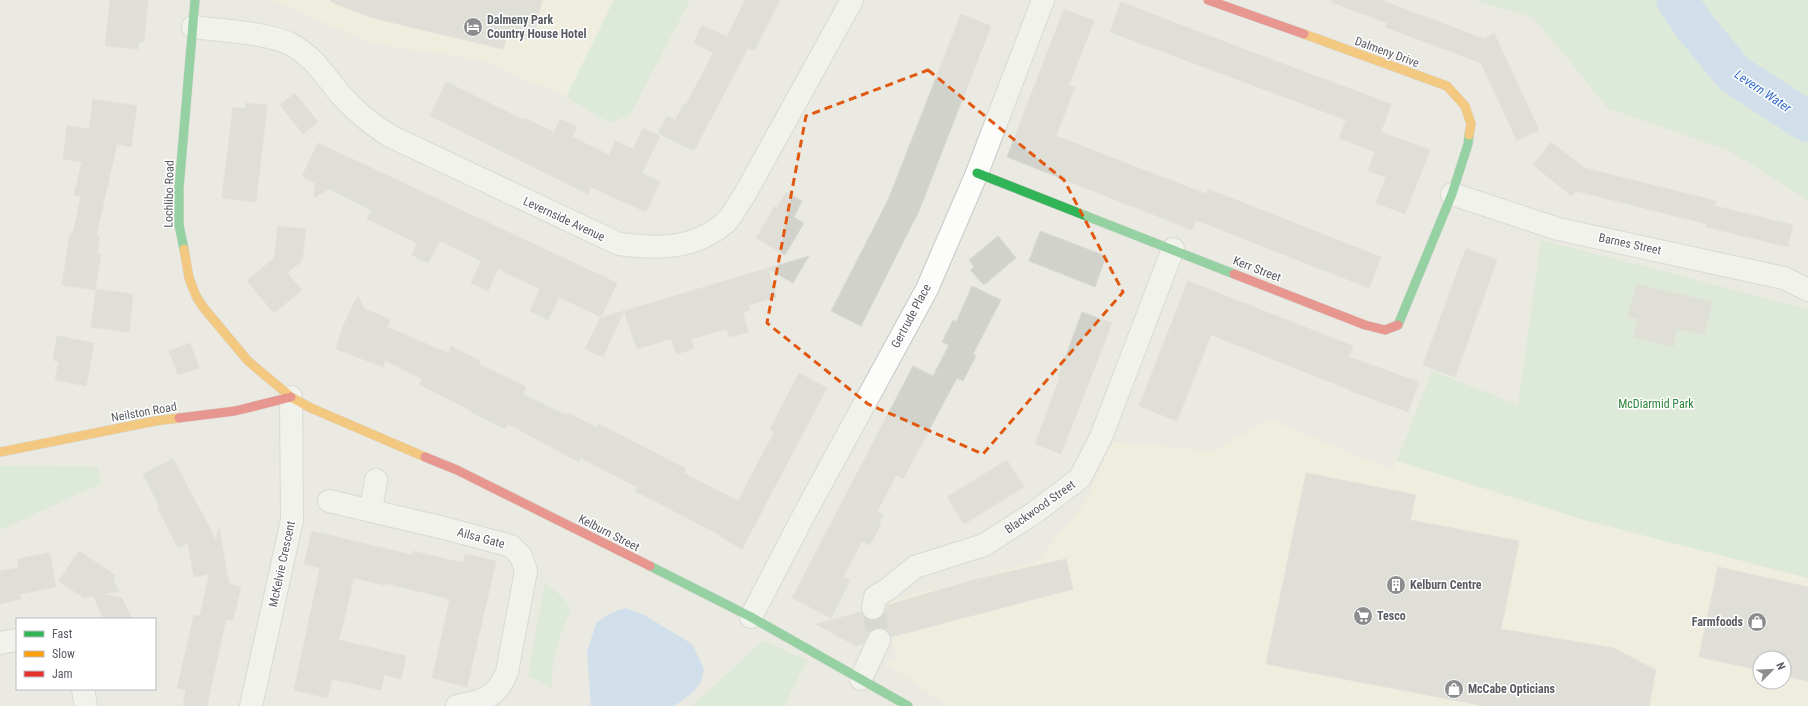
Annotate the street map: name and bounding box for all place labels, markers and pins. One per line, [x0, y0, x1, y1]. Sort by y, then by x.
place label: Dalmeny Park Country House Hotel [487, 13, 586, 41]
hotel icon: Dalmeny Park Country House Hotel [462, 16, 484, 38]
building icon: Kelburn Centre [1385, 574, 1407, 596]
place label: Kelburn Centre [1410, 578, 1482, 592]
supermarket icon: Tesco [1352, 605, 1374, 627]
place label: Tesco [1377, 609, 1406, 623]
shop icon: Farmfoods [1746, 611, 1768, 633]
place label: Farmfoods [1692, 615, 1744, 629]
shop icon: McCabe Opticians [1443, 678, 1465, 700]
place label: McCabe Opticians [1468, 682, 1556, 696]

